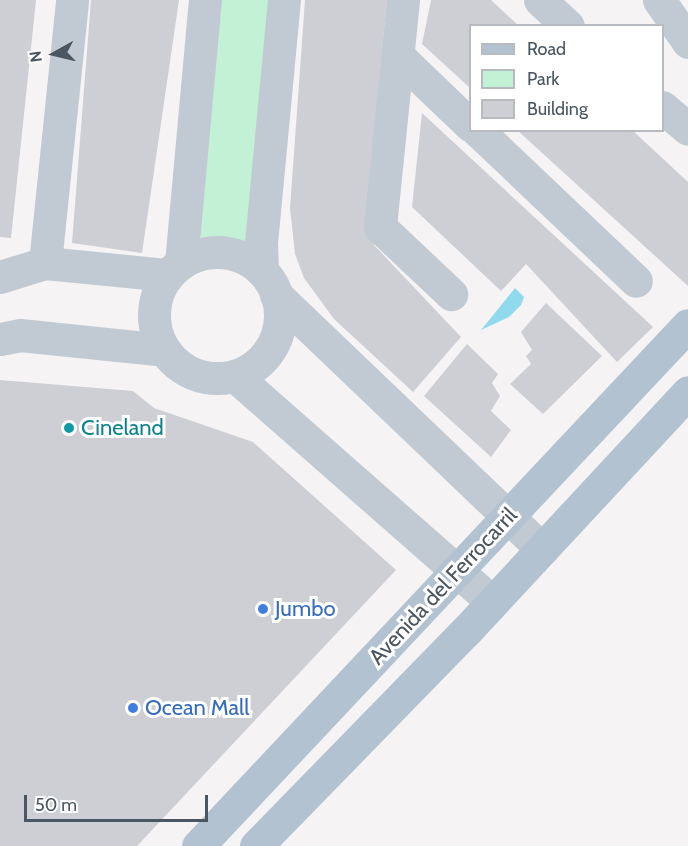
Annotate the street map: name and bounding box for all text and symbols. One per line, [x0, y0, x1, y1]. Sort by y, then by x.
north arrow [24, 24, 84, 84]
legend [469, 24, 664, 132]
text: Road [527, 38, 566, 60]
text: N [25, 50, 46, 63]
text: Park [527, 68, 559, 90]
text: Building [527, 98, 588, 120]
place label: Cineland [81, 415, 164, 441]
marker: Cineland [62, 421, 76, 435]
street label: Avenida del Ferrocarril [364, 502, 522, 670]
place label: Jumbo [275, 596, 335, 622]
marker: Jumbo [256, 602, 270, 616]
place label: Ocean Mall [145, 695, 249, 721]
marker: Ocean Mall [126, 701, 140, 715]
scale bar [27, 783, 212, 821]
text: 50 m [35, 794, 77, 816]

